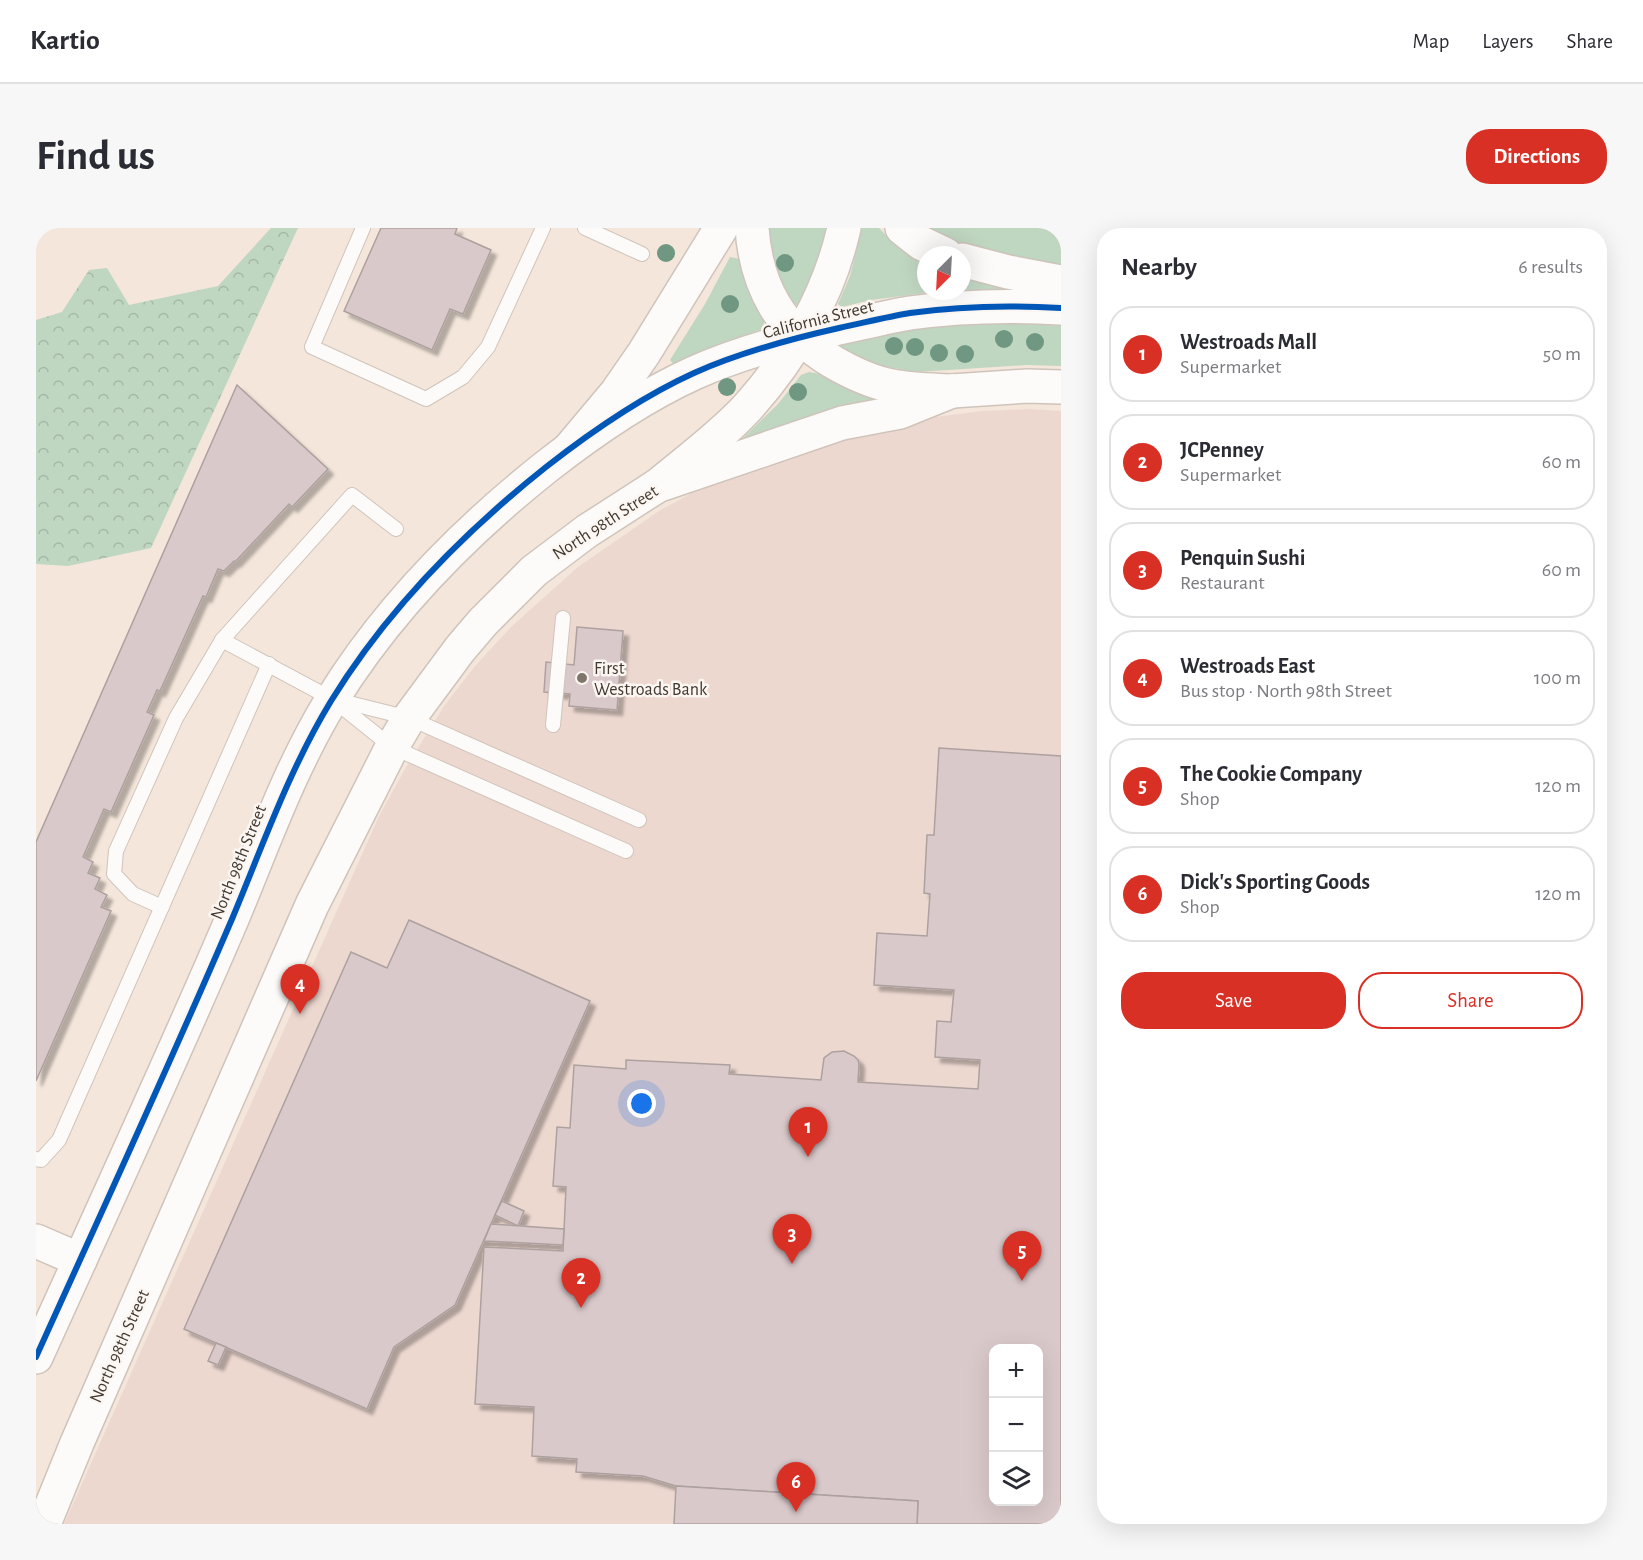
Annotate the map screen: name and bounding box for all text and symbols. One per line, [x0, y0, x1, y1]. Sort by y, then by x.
text: Kartio [30, 27, 100, 55]
text: Map [1413, 31, 1449, 52]
text: Layers [1482, 31, 1533, 52]
text: Share [1566, 31, 1613, 52]
button: Directions [1466, 129, 1607, 184]
text: Find us [36, 135, 155, 177]
north arrow [917, 246, 971, 300]
text: Nearby [1121, 254, 1197, 280]
text: 6 results [1518, 257, 1583, 277]
street label: California Street [761, 297, 876, 342]
text: Westroads Mall [1180, 331, 1317, 353]
text: 1 [1139, 344, 1146, 364]
text: 50 m [1543, 344, 1581, 364]
text: Supermarket [1180, 357, 1281, 377]
text: JCPenney [1180, 439, 1264, 461]
text: 2 [1138, 452, 1147, 472]
text: 60 m [1542, 452, 1581, 472]
text: Supermarket [1180, 465, 1281, 485]
street label: North 98th Street [550, 482, 662, 564]
text: Penquin Sushi [1180, 547, 1305, 569]
text: 3 [1138, 560, 1147, 580]
text: 60 m [1542, 560, 1581, 580]
text: Restaurant [1180, 573, 1265, 593]
text: Westroads East [1180, 655, 1315, 677]
place label: First Westroads Bank [594, 660, 708, 699]
text: 4 [1137, 668, 1148, 688]
text: 100 m [1534, 668, 1581, 688]
marker: First Westroads Bank [575, 671, 589, 685]
text: Bus stop · North 98th Street [1180, 681, 1392, 701]
text: The Cookie Company [1180, 763, 1362, 785]
text: 5 [1138, 776, 1147, 796]
text: 120 m [1535, 776, 1581, 796]
text: Shop [1180, 789, 1220, 809]
street label: North 98th Street [208, 802, 270, 922]
text: Dick's Sporting Goods [1180, 871, 1370, 893]
text: 6 [1138, 884, 1147, 904]
text: 120 m [1535, 884, 1581, 904]
text: Shop [1180, 897, 1220, 917]
pin: 4 [280, 964, 320, 1014]
button: Save [1121, 972, 1346, 1029]
button: Share [1358, 972, 1583, 1029]
your location [627, 1089, 656, 1118]
pin: 1 [788, 1108, 828, 1157]
pin: 3 [772, 1214, 812, 1264]
pin: 5 [1002, 1232, 1042, 1281]
pin: 2 [562, 1258, 600, 1308]
street label: North 98th Street [87, 1287, 153, 1406]
map controls [989, 1344, 1043, 1506]
button: + [989, 1344, 1043, 1398]
button: − [989, 1398, 1043, 1452]
button: layers [989, 1452, 1043, 1506]
pin: 6 [776, 1462, 816, 1512]

